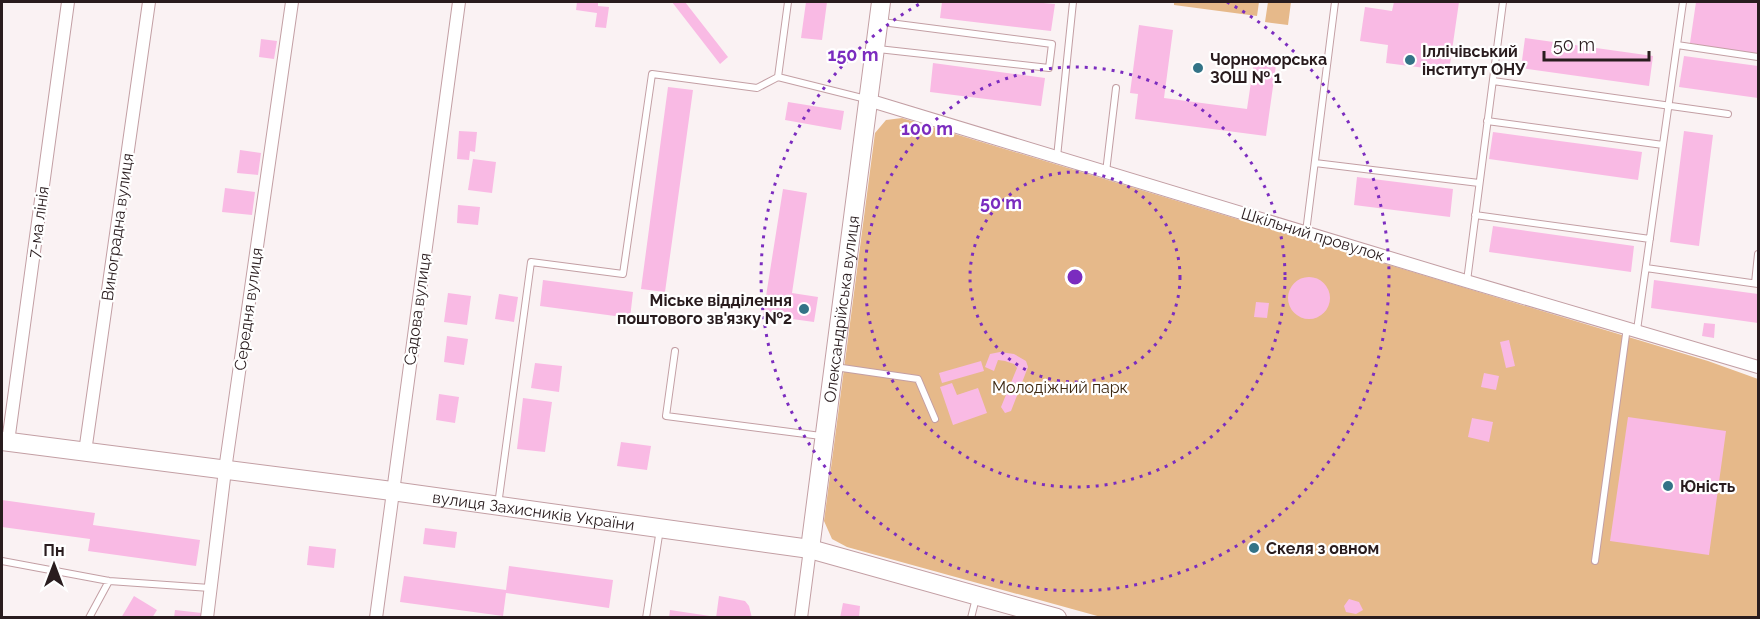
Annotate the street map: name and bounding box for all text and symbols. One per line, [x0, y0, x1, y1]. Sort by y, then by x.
scale bar [1544, 24, 1649, 62]
text: 50 m [1553, 34, 1595, 55]
place label: Іллічівський інститут ОНУ [1422, 42, 1526, 79]
text: 150 m [828, 44, 879, 65]
place label: Чорноморська ЗОШ № 1 [1210, 50, 1327, 87]
marker: Іллічівський інститут ОНУ [1403, 53, 1417, 67]
marker: Чорноморська ЗОШ № 1 [1191, 61, 1205, 75]
text: 100 m [901, 118, 953, 139]
street label: Виноградна вулиця [98, 152, 137, 302]
street label: 7-ма лінія [24, 185, 53, 259]
text: 50 m [980, 192, 1022, 213]
street label: Шкільний провулок [1239, 204, 1387, 265]
street label: Олександрійська вулиця [820, 214, 863, 404]
street label: Середня вулиця [230, 246, 267, 372]
street label: Садова вулиця [400, 252, 435, 366]
centre of rings [1065, 267, 1085, 287]
place label: Міське відділення поштового зв'язку №2 [617, 291, 792, 328]
marker: Міське відділення поштового зв'язку №2 [797, 302, 811, 316]
park label: Молодіжний парк [992, 378, 1128, 397]
place label: Юність [1680, 477, 1736, 496]
marker: Юність [1661, 479, 1675, 493]
street label: вулиця Захисників України [431, 488, 636, 535]
north arrow [24, 535, 84, 595]
place label: Скеля з овном [1266, 539, 1379, 558]
text: Пн [43, 541, 65, 560]
marker: Скеля з овном [1247, 541, 1261, 555]

